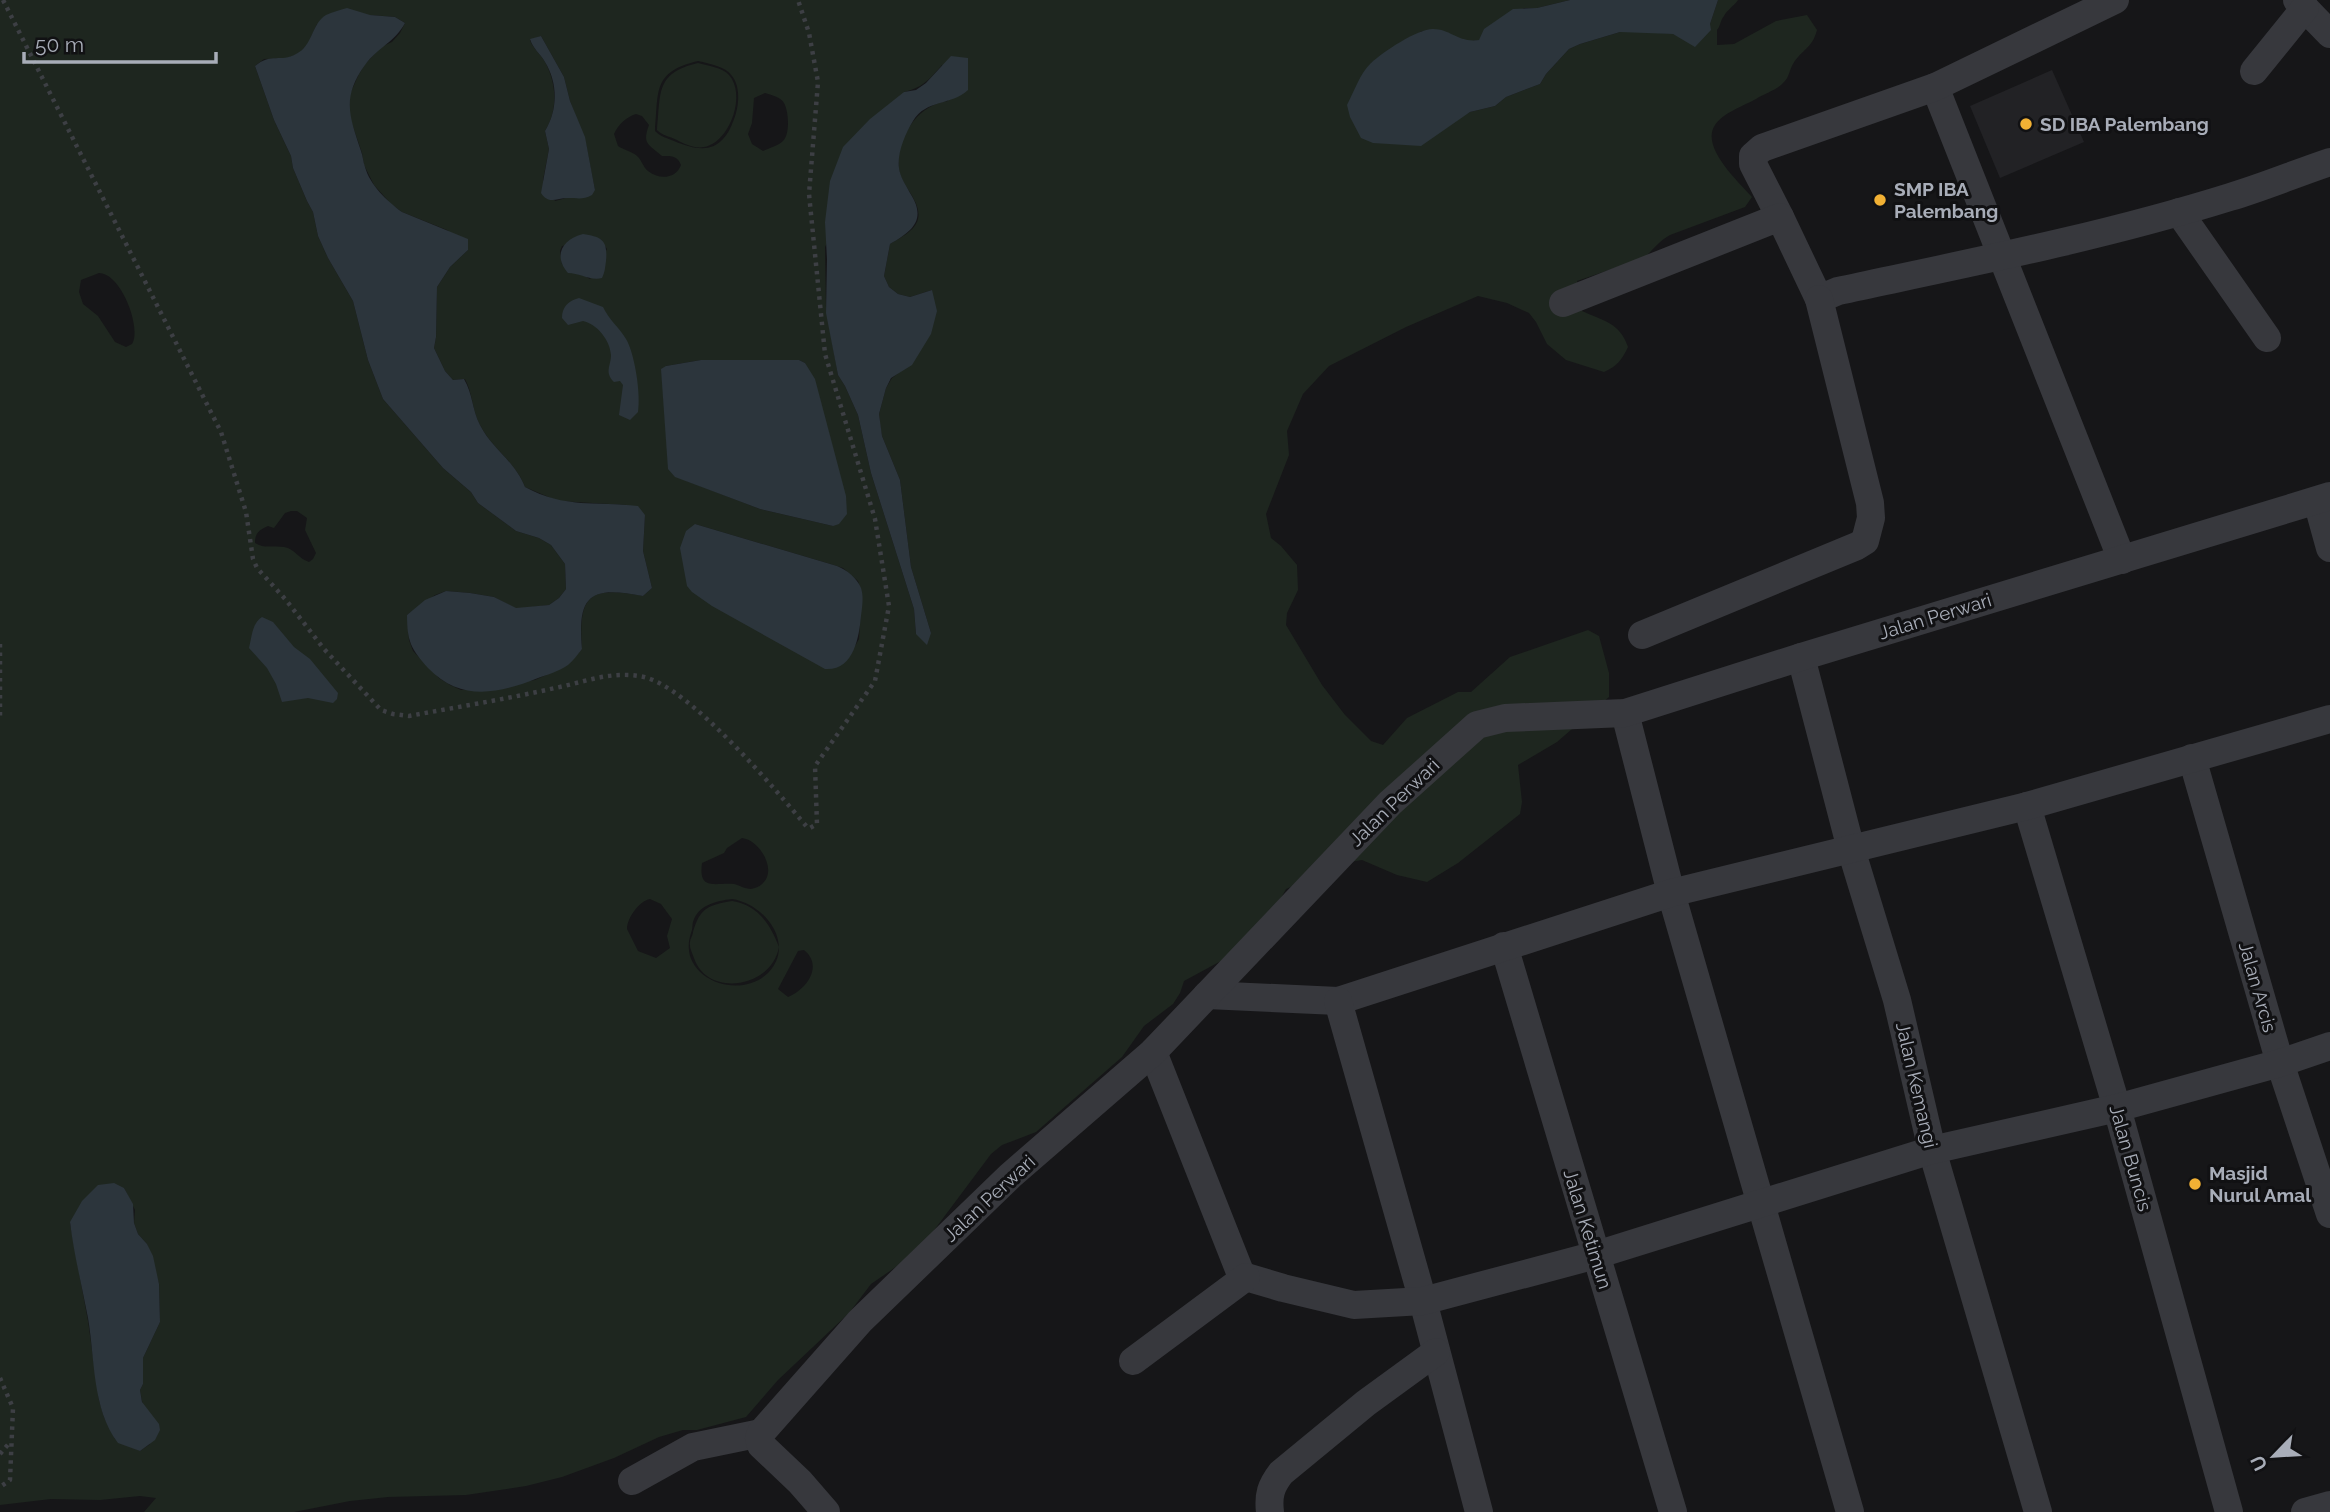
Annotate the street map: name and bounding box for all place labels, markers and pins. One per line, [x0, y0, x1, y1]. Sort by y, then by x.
place label: SD IBA Palembang [2040, 113, 2209, 135]
marker: SD IBA Palembang [2018, 116, 2034, 132]
place label: SMP IBA Palembang [1894, 178, 1998, 222]
marker: SMP IBA Palembang [1872, 192, 1888, 208]
place label: Masjid Nurul Amal [2209, 1162, 2312, 1206]
marker: Masjid Nurul Amal [2187, 1176, 2203, 1192]

